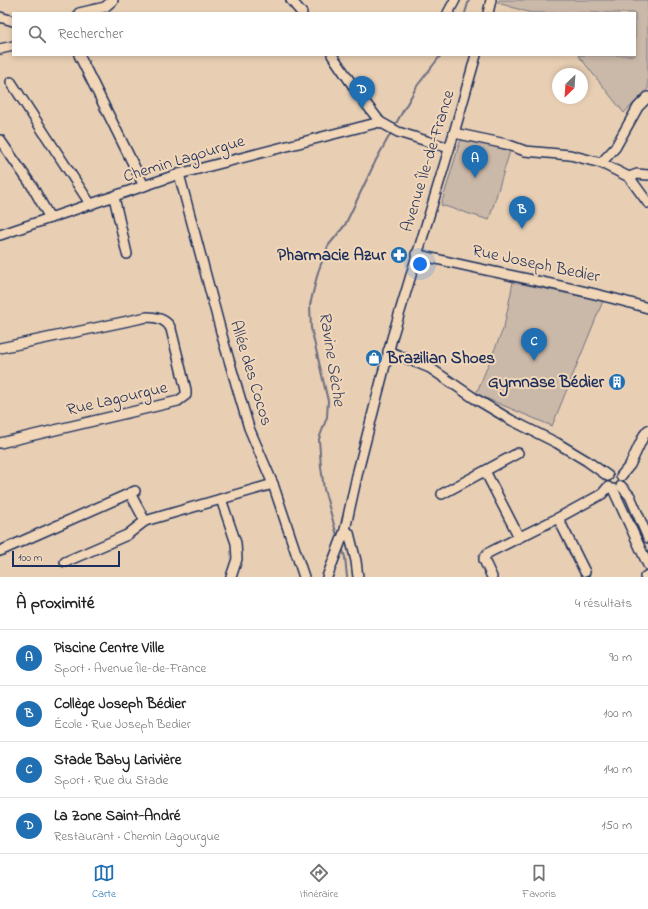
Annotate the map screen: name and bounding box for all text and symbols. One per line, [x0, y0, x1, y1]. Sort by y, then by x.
search box [12, 12, 636, 56]
icon: search [26, 23, 48, 45]
text: Rechercher [58, 23, 123, 45]
north arrow [552, 68, 588, 104]
pin: D [349, 76, 375, 109]
street label: Avenue Île-de-France [395, 87, 462, 235]
street label: Chemin Lagourgue [120, 129, 249, 191]
pin: A [462, 145, 488, 178]
pin: B [509, 196, 535, 229]
street label: Rue Joseph Bedier [470, 238, 603, 290]
place label: Pharmacie Azur [277, 243, 387, 268]
pharmacy icon: Pharmacie Azur [389, 245, 409, 265]
your location [410, 254, 430, 274]
water label: Ravine Sèche [311, 310, 351, 409]
street label: Allée des Cocos [223, 317, 279, 429]
pin: C [521, 328, 547, 361]
place label: Brazilian Shoes [386, 346, 495, 371]
shop icon: Brazilian Shoes [364, 348, 384, 368]
place label: Gymnase Bédier [488, 370, 605, 397]
building icon: Gymnase Bédier [607, 372, 627, 392]
street label: Rue Lagourgue [64, 375, 171, 425]
scale bar [12, 549, 120, 568]
text: 100 m [18, 550, 42, 566]
text: À proximité [16, 591, 94, 616]
text: 4 résultats [575, 594, 632, 613]
text: Piscine Centre Ville [54, 637, 164, 659]
text: A [25, 648, 33, 667]
text: 90 m [609, 648, 632, 667]
text: Sport · Avenue Île-de-France [54, 659, 206, 678]
text: Collège Joseph Bédier [54, 693, 186, 715]
text: B [25, 704, 33, 723]
text: 100 m [603, 704, 632, 723]
text: École · Rue Joseph Bedier [54, 715, 191, 734]
text: Stade Baby Larivière [54, 749, 181, 771]
text: C [25, 760, 33, 779]
text: 140 m [604, 760, 632, 779]
text: Sport · Rue du Stade [54, 771, 168, 790]
text: La Zone Saint-André [54, 805, 181, 827]
text: D [24, 816, 34, 835]
text: 150 m [601, 816, 632, 835]
text: Restaurant · Chemin Lagourgue [54, 827, 220, 846]
tab: Carte [92, 862, 116, 902]
tab: Itinéraire [300, 862, 338, 902]
tab: Favoris [522, 862, 556, 902]

